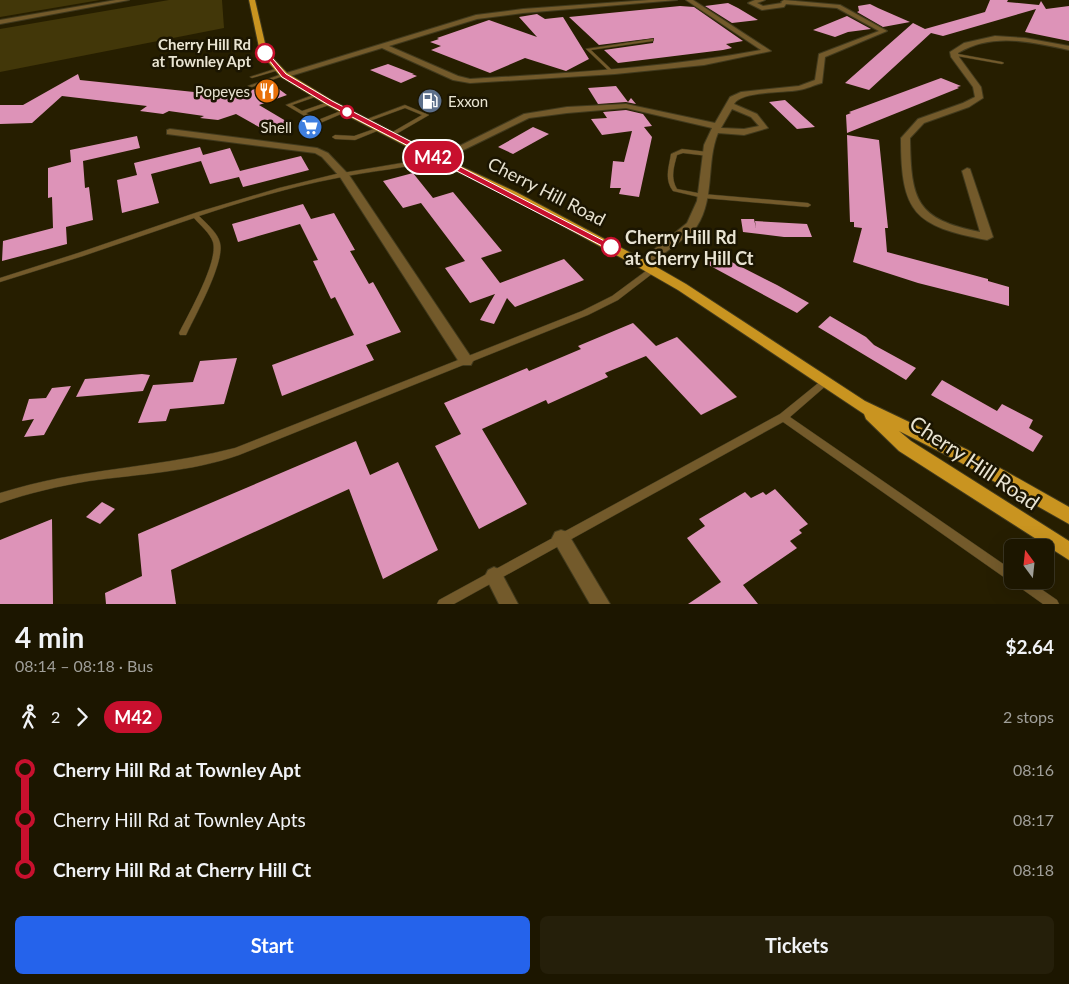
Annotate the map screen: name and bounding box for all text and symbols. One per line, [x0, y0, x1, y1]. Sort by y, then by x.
place label: Cherry Hill Rd at Townley Apt [152, 35, 251, 70]
marker: Cherry Hill Rd at Townley Apt [255, 43, 275, 63]
restaurant icon: Popeyes [254, 78, 280, 104]
place label: Popeyes [195, 82, 250, 100]
fuel station icon: Exxon [417, 88, 443, 114]
place label: Exxon [448, 92, 488, 110]
unlabelled marker [340, 105, 354, 119]
supermarket icon: Shell [297, 114, 323, 140]
place label: Shell [261, 118, 292, 136]
line badge: M42 [404, 141, 462, 173]
text: M42 [414, 146, 452, 168]
street label: Cherry Hill Road [484, 152, 610, 230]
place label: Cherry Hill Rd at Cherry Hill Ct [625, 226, 754, 269]
marker: Cherry Hill Rd at Cherry Hill Ct [601, 237, 621, 257]
street label: Cherry Hill Road [906, 410, 1044, 514]
north arrow [1004, 539, 1054, 589]
map controls [1004, 539, 1054, 589]
text: 4 min [15, 620, 84, 654]
text: $2.64 [1005, 635, 1054, 658]
text: 08:14 – 08:18 · Bus [15, 656, 153, 675]
icon: walk [15, 703, 43, 731]
icon: forward [68, 703, 96, 731]
text: M42 [114, 706, 152, 728]
text: 2 [51, 707, 60, 726]
text: 2 stops [1003, 707, 1054, 726]
text: Cherry Hill Rd at Townley Apt [53, 758, 301, 781]
text: 08:16 [1013, 760, 1054, 779]
text: Cherry Hill Rd at Townley Apts [53, 808, 306, 831]
text: 08:17 [1013, 810, 1054, 829]
text: Cherry Hill Rd at Cherry Hill Ct [53, 858, 311, 881]
text: 08:18 [1013, 860, 1054, 879]
button: Start [15, 916, 530, 974]
button: Tickets [540, 916, 1054, 974]

